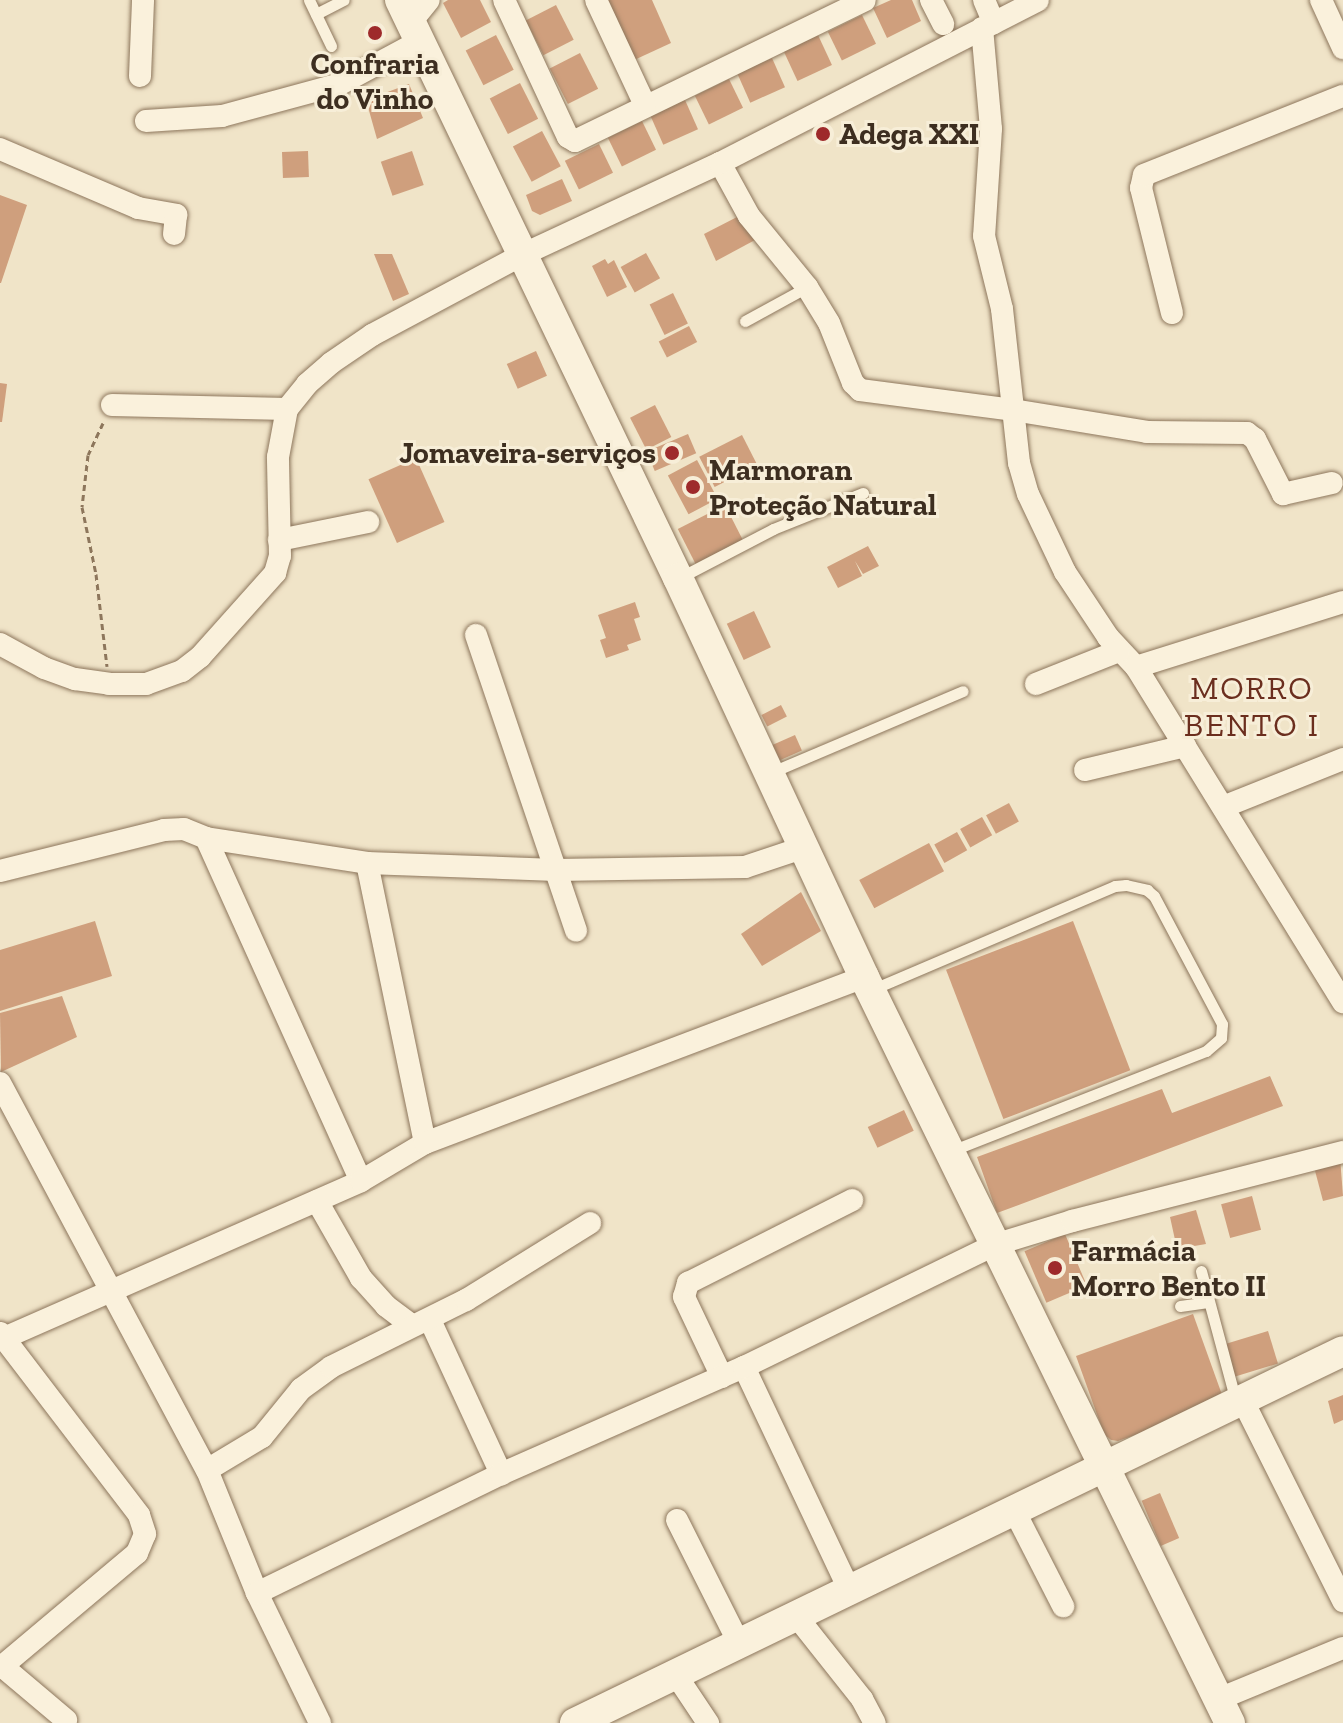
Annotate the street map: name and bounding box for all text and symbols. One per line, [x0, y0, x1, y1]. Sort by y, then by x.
marker: Confraria do Vinho [366, 24, 384, 42]
place label: Confraria do Vinho [311, 46, 439, 116]
place label: Adega XXI [839, 116, 979, 152]
marker: Adega XXI [814, 125, 832, 143]
place label: Jomaveira-serviços [399, 435, 656, 471]
marker: Jomaveira-serviços [663, 444, 681, 462]
place label: Marmoran Proteção Natural [709, 452, 937, 522]
marker: Marmoran Proteção Natural [684, 478, 702, 496]
district label: MORRO BENTO I [1184, 670, 1320, 745]
place label: Farmácia Morro Bento II [1071, 1233, 1266, 1304]
marker: Farmácia Morro Bento II [1046, 1259, 1064, 1277]

